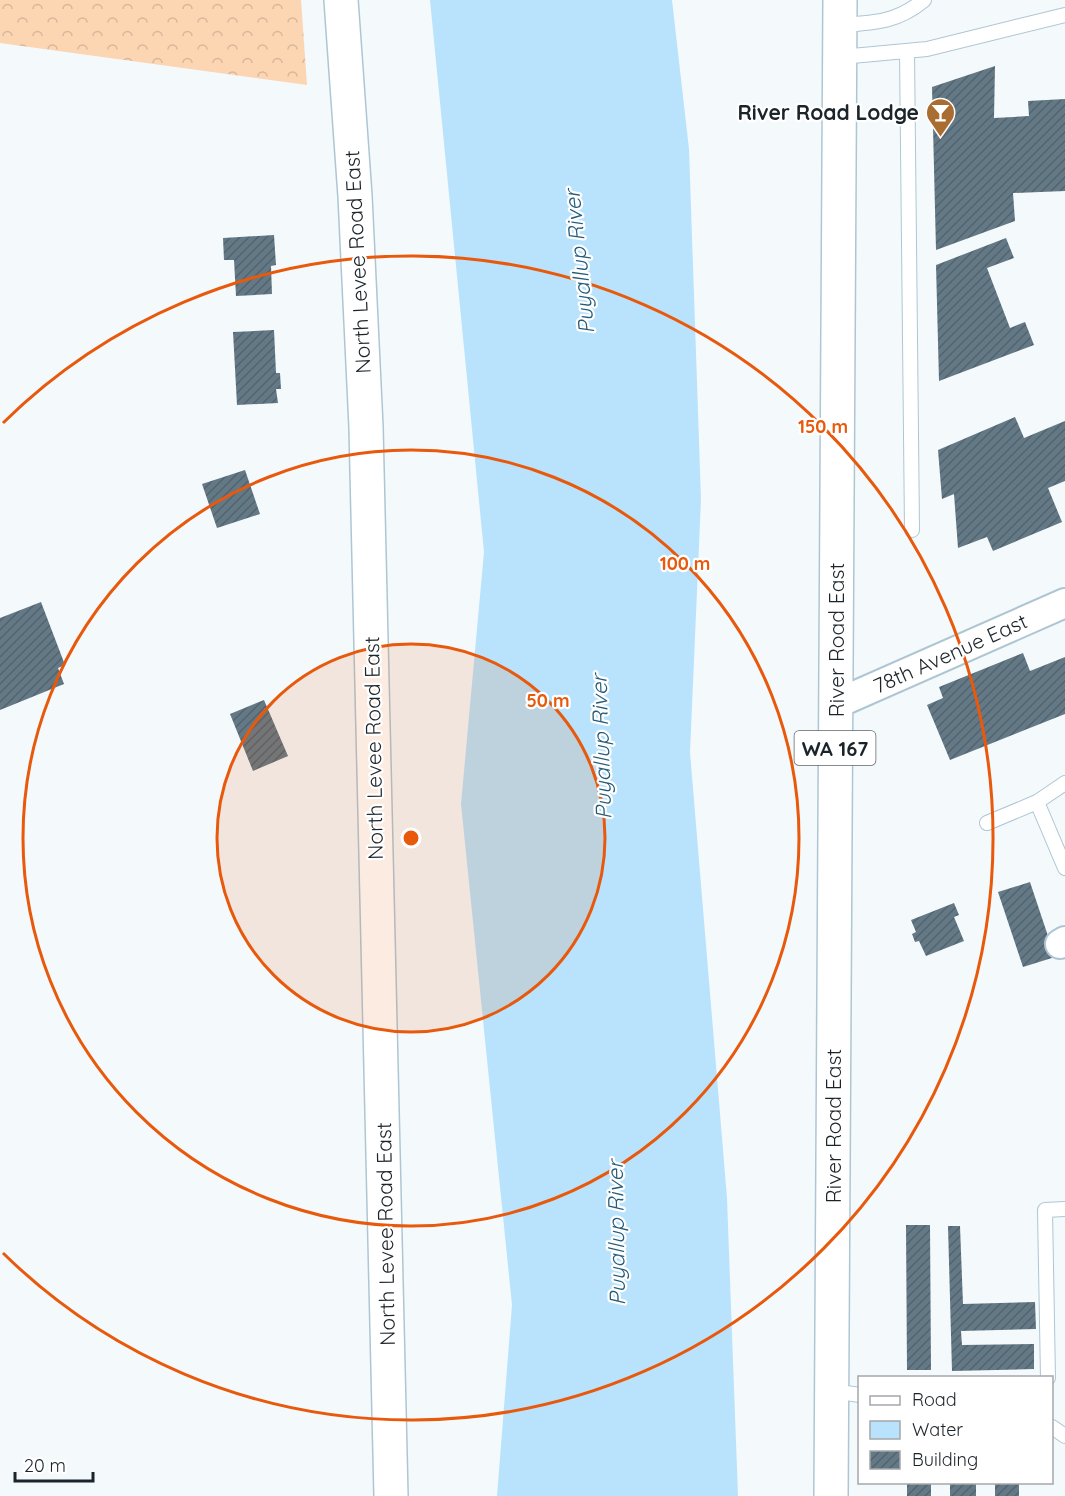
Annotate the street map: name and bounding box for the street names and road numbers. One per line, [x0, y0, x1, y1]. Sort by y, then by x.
street label: North Levee Road East [338, 150, 376, 374]
street label: River Road East [823, 563, 849, 717]
street label: 78th Avenue East [869, 607, 1031, 699]
street label: North Levee Road East [358, 636, 388, 860]
road number: WA 167 [794, 731, 876, 765]
street label: River Road East [820, 1049, 846, 1203]
street label: North Levee Road East [370, 1122, 400, 1346]

